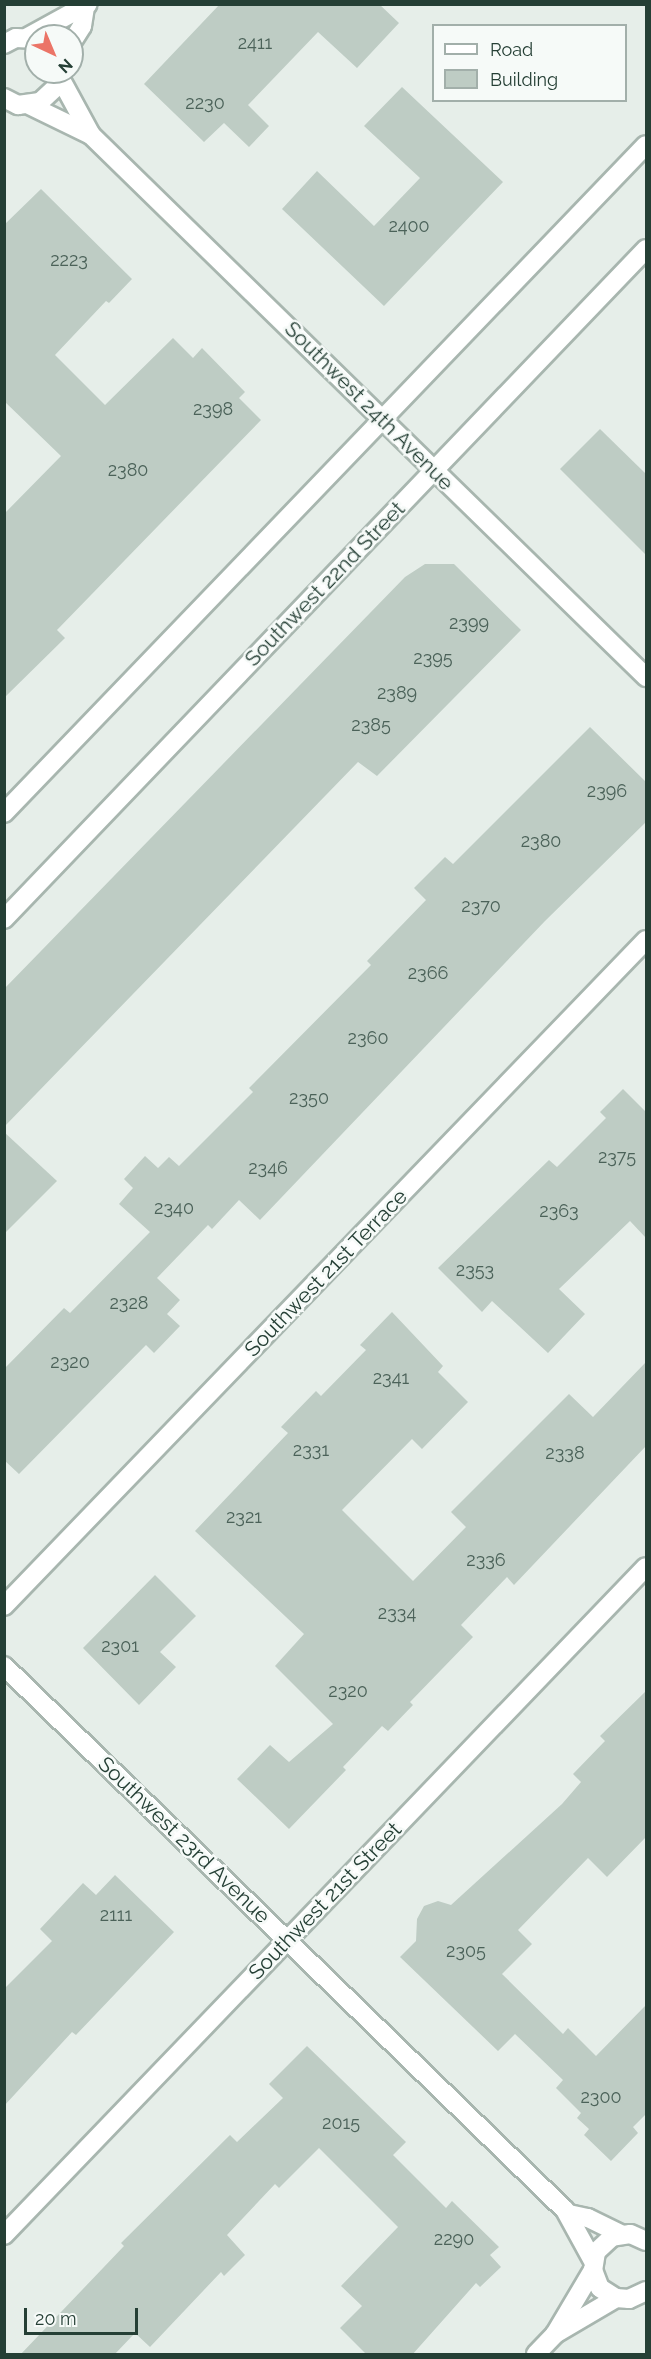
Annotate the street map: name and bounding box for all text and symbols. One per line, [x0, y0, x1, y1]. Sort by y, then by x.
north arrow [24, 24, 84, 84]
legend [432, 24, 627, 102]
house number: 2411 [238, 32, 272, 54]
text: Road [490, 39, 533, 60]
text: N [54, 55, 76, 77]
text: Building [490, 69, 558, 90]
house number: 2230 [185, 92, 225, 114]
house number: 2400 [388, 215, 430, 237]
house number: 2223 [50, 249, 88, 271]
street label: Southwest 24th Avenue [279, 316, 459, 496]
house number: 2398 [193, 398, 233, 420]
house number: 2380 [108, 459, 148, 481]
street label: Southwest 22nd Street [240, 496, 410, 672]
house number: 2399 [449, 612, 489, 634]
house number: 2395 [413, 647, 453, 669]
house number: 2389 [377, 682, 417, 704]
house number: 2385 [351, 714, 391, 736]
house number: 2396 [587, 780, 627, 802]
house number: 2380 [521, 830, 561, 852]
house number: 2370 [461, 895, 501, 917]
house number: 2366 [408, 962, 448, 984]
house number: 2360 [348, 1027, 388, 1049]
house number: 2350 [289, 1087, 329, 1109]
house number: 2375 [598, 1146, 636, 1168]
house number: 2346 [248, 1157, 288, 1179]
street label: Southwest 21st Terrace [239, 1184, 413, 1362]
house number: 2340 [154, 1197, 194, 1219]
house number: 2363 [539, 1200, 579, 1222]
house number: 2353 [456, 1259, 494, 1281]
house number: 2328 [109, 1292, 149, 1314]
house number: 2320 [50, 1351, 90, 1373]
house number: 2341 [373, 1367, 409, 1389]
house number: 2331 [293, 1439, 329, 1461]
house number: 2338 [545, 1442, 585, 1464]
house number: 2321 [226, 1506, 262, 1528]
house number: 2336 [466, 1549, 506, 1571]
house number: 2334 [378, 1602, 416, 1624]
house number: 2301 [101, 1635, 139, 1657]
house number: 2320 [328, 1680, 368, 1702]
street label: Southwest 23rd Avenue [93, 1751, 275, 1929]
street label: Southwest 21st Street [243, 1817, 407, 1985]
house number: 2111 [100, 1904, 132, 1926]
house number: 2305 [446, 1940, 486, 1962]
house number: 2300 [580, 2086, 622, 2108]
house number: 2015 [322, 2112, 360, 2134]
house number: 2290 [434, 2228, 474, 2250]
scale bar [27, 2296, 141, 2334]
text: 20 m [35, 2308, 77, 2329]

